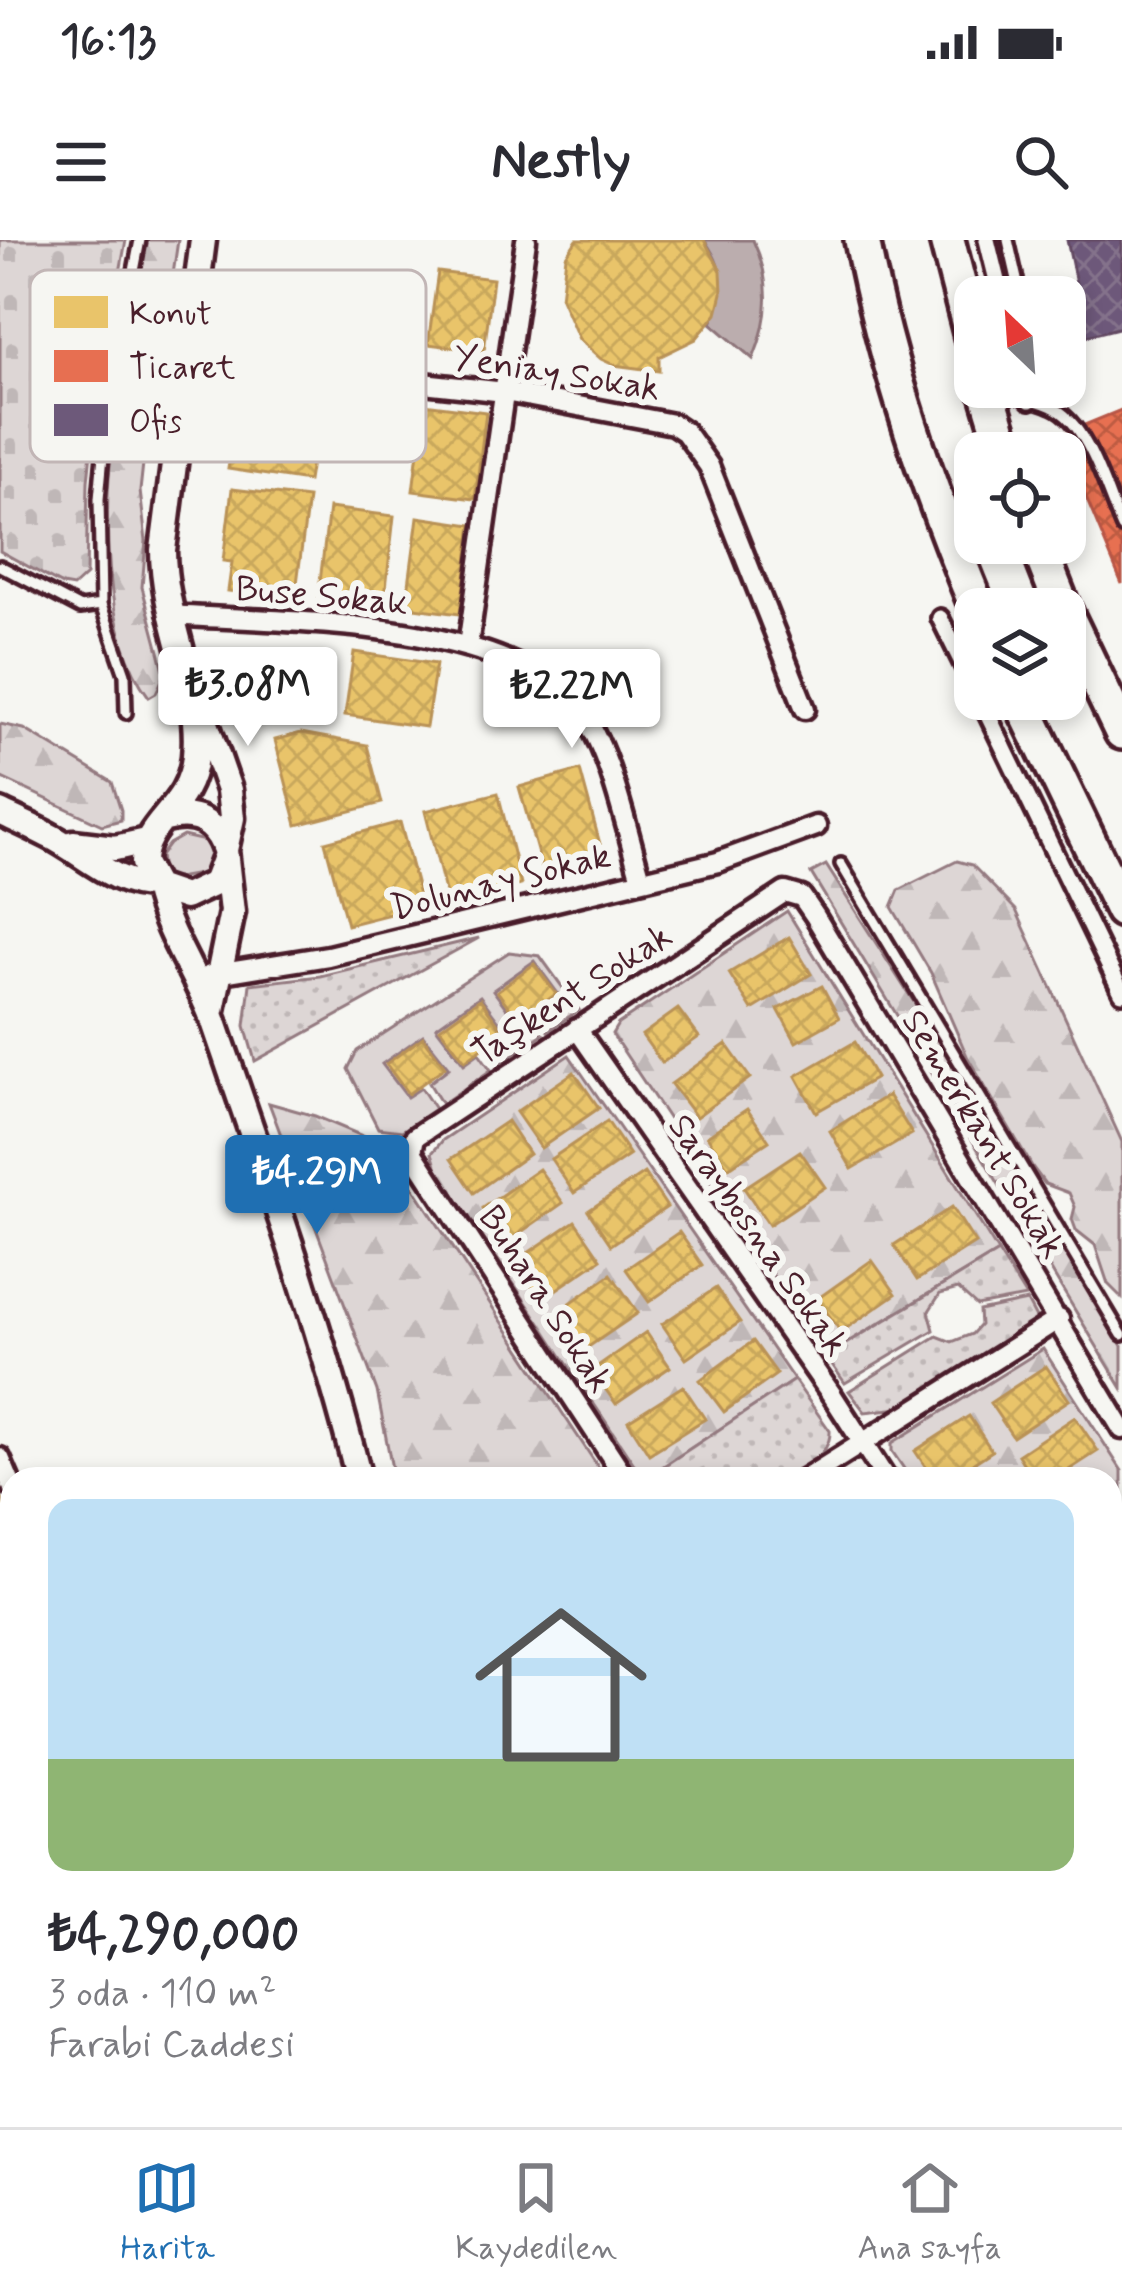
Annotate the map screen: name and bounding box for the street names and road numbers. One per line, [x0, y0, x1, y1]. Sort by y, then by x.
street label: Yeniay Sokak [450, 335, 663, 414]
street label: Buse Sokak [233, 567, 410, 628]
street label: Dolunay Sokak [386, 833, 616, 933]
street label: Taşkent Sokak [464, 914, 682, 1078]
street label: Semerkant Sokak [889, 1002, 1075, 1268]
street label: Saraybosna Sokak [656, 1105, 858, 1367]
street label: Buhara Sokak [466, 1197, 622, 1403]

